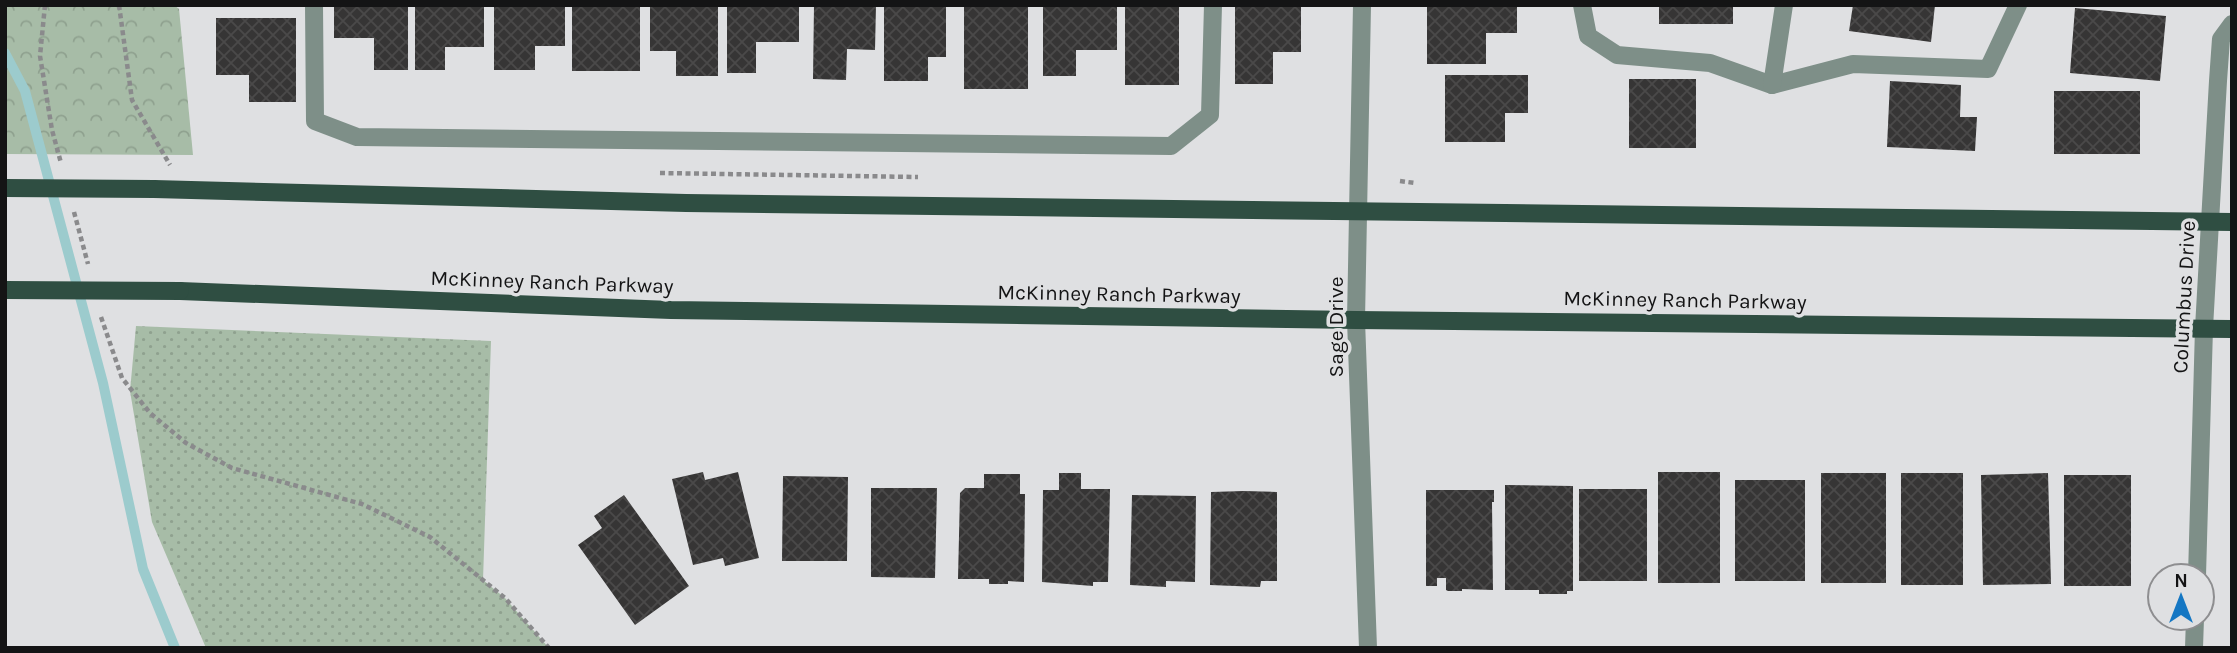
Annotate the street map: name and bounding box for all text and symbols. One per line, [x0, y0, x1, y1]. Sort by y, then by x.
street label: Columbus Drive [2168, 220, 2200, 374]
street label: McKinney Ranch Parkway [430, 266, 674, 298]
street label: Sage Drive [1324, 277, 1348, 377]
street label: McKinney Ranch Parkway [997, 280, 1241, 308]
street label: McKinney Ranch Parkway [1563, 286, 1807, 314]
north arrow [2146, 562, 2216, 632]
text: N [2174, 570, 2188, 592]

